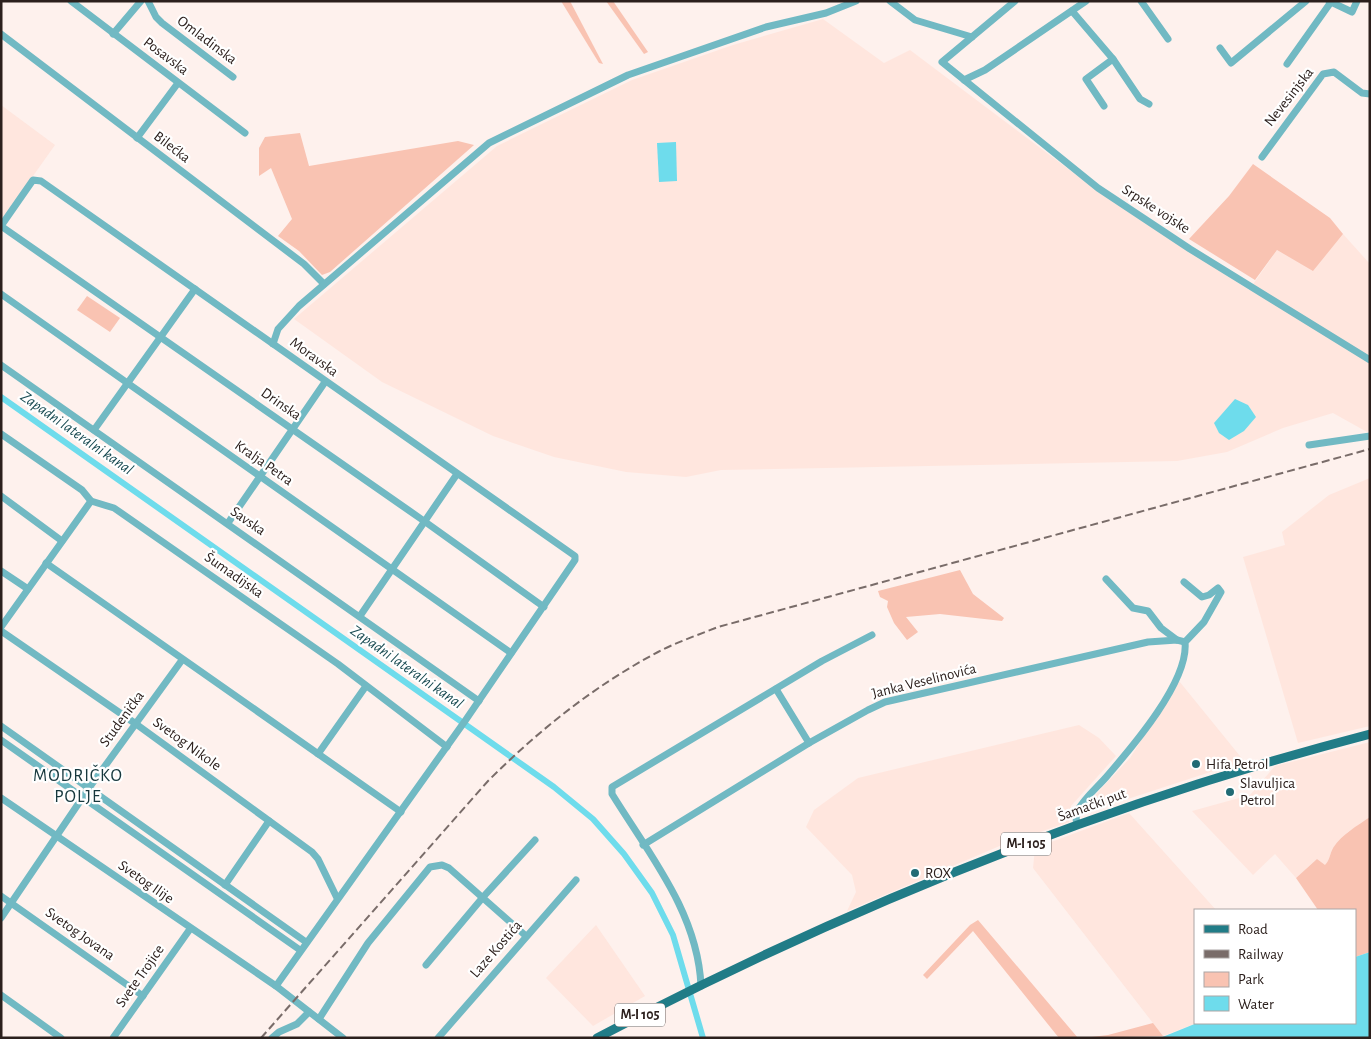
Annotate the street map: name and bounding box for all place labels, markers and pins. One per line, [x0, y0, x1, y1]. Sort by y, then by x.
place label: Hifa Petrol [1206, 757, 1268, 772]
marker: Hifa Petrol [1190, 758, 1202, 770]
place label: Slavuljica Petrol [1240, 776, 1295, 808]
marker: Slavuljica Petrol [1224, 786, 1236, 798]
place label: ROX [925, 866, 951, 881]
marker: ROX [909, 867, 921, 879]

